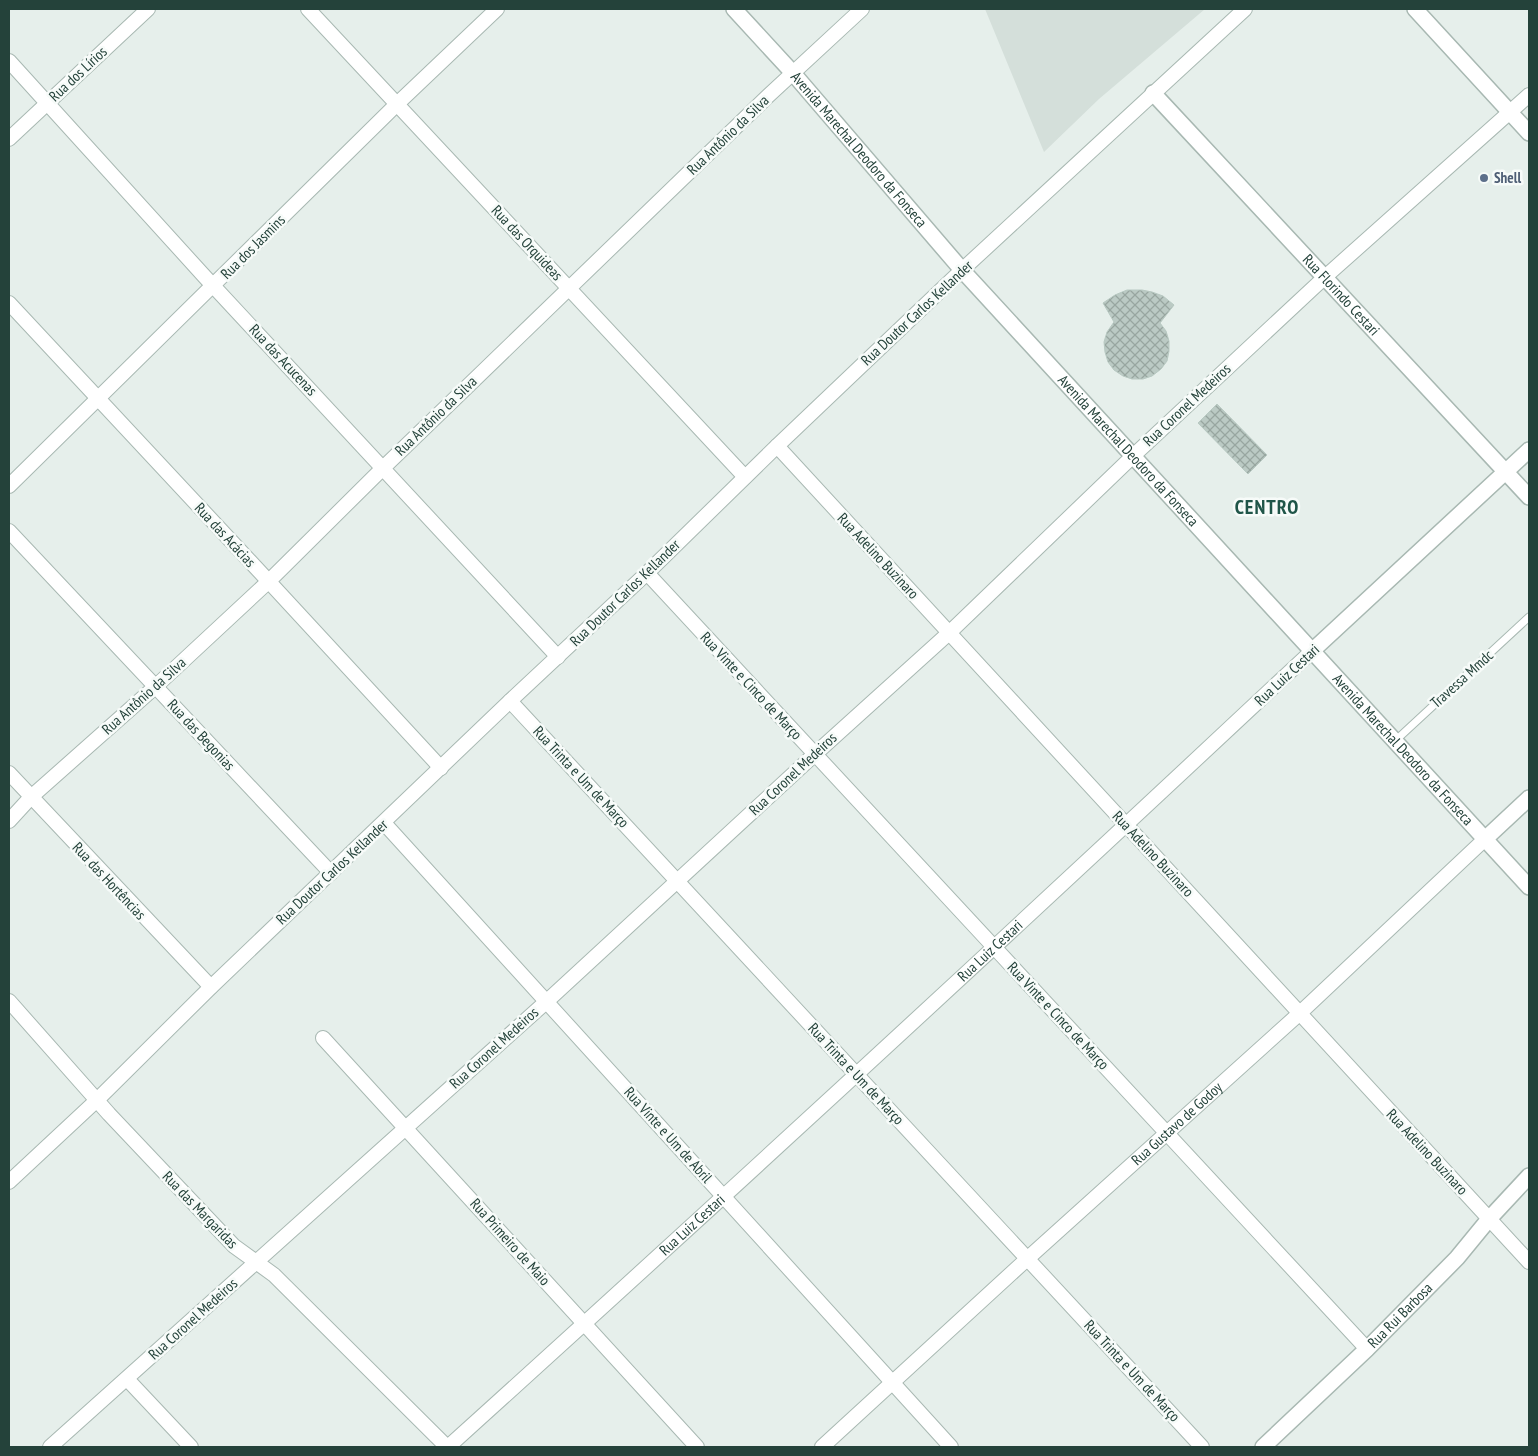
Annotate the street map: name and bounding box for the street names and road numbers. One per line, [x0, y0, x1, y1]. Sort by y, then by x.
street label: Rua dos Lírios [45, 42, 111, 105]
street label: Avenida Marechal Deodoro da Fonseca [787, 68, 931, 231]
street label: Rua Antônio da Silva [683, 91, 773, 179]
street label: Rua das Orquideas [488, 201, 567, 284]
street label: Rua dos Jasmins [216, 210, 289, 283]
street label: Rua Florindo Cestari [1299, 250, 1384, 339]
street label: Rua Doutor Carlos Kellander [857, 255, 977, 369]
street label: Rua das Acucenas [245, 320, 321, 399]
street label: Rua Coronel Medeiros [1139, 359, 1235, 450]
street label: Avenida Marechal Deodoro da Fonseca [1054, 371, 1203, 530]
street label: Rua Antônio da Silva [391, 372, 481, 460]
street label: Rua das Acácias [191, 498, 260, 571]
street label: Rua Adelino Buzinaro [834, 509, 923, 603]
street label: Rua Doutor Carlos Kellander [566, 535, 684, 650]
street label: Rua Vinte e Cinco de Março [696, 628, 806, 744]
street label: Rua Luiz Cestari [1250, 640, 1323, 710]
street label: Travessa Mmdc [1426, 645, 1498, 712]
street label: Rua Antônio da Silva [98, 653, 190, 738]
street label: Avenida Marechal Deodoro da Fonseca [1329, 669, 1478, 829]
street label: Rua das Begonias [164, 695, 239, 774]
street label: Rua Trinta e Um de Março [529, 722, 633, 832]
street label: Rua Coronel Medeiros [745, 728, 841, 819]
street label: Rua Adelino Buzinaro [1109, 807, 1198, 901]
street label: Rua Doutor Carlos Kellander [272, 814, 392, 928]
street label: Rua das Hortências [69, 838, 150, 923]
street label: Rua Luiz Cestari [953, 916, 1026, 985]
street label: Rua Vinte e Cinco de Março [1003, 958, 1113, 1074]
street label: Rua Coronel Medeiros [445, 1003, 542, 1093]
street label: Rua Trinta e Um de Março [804, 1019, 908, 1129]
street label: Rua Gustavo de Godoy [1127, 1077, 1226, 1169]
street label: Rua Vinte e Um de Abril [620, 1083, 717, 1187]
street label: Rua Adelino Buzinaro [1383, 1105, 1472, 1199]
street label: Rua das Margaridas [159, 1167, 242, 1252]
street label: Rua Luiz Cestari [655, 1190, 729, 1259]
street label: Rua Primeiro de Maio [466, 1194, 554, 1289]
street label: Rua Coronel Medeiros [144, 1274, 241, 1364]
street label: Rua Rui Barbosa [1363, 1278, 1436, 1352]
street label: Rua Trinta e Um de Março [1080, 1316, 1184, 1426]

